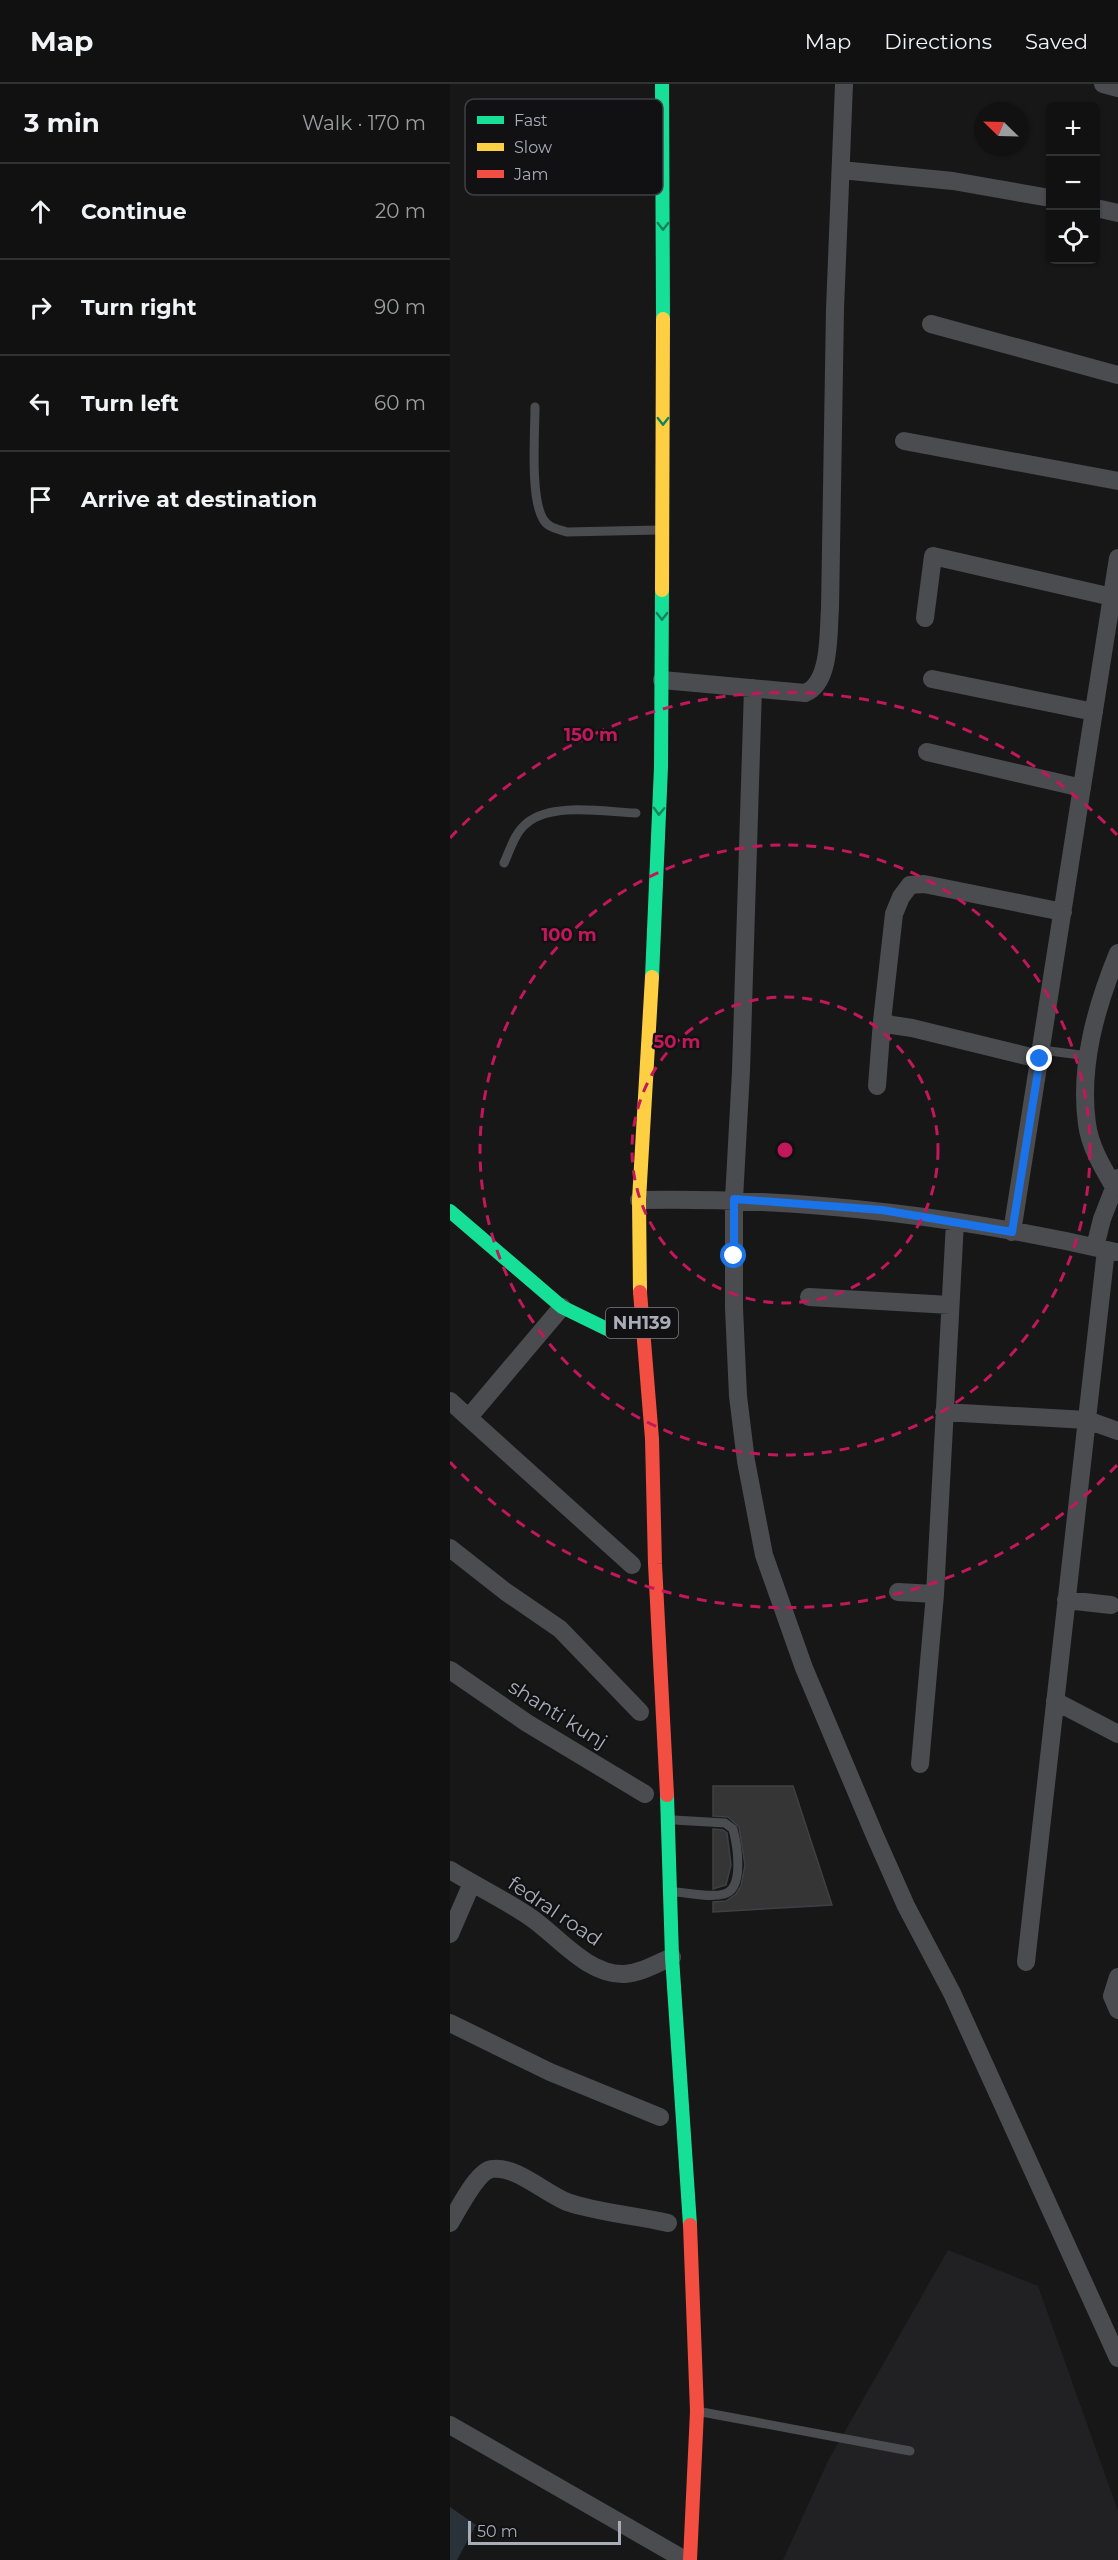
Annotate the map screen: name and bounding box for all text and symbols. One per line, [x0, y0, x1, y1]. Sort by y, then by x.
text: Map [30, 24, 93, 58]
text: Map [805, 29, 851, 54]
text: Directions [884, 29, 992, 54]
text: Saved [1025, 29, 1088, 54]
legend [465, 99, 663, 195]
north arrow [974, 102, 1028, 156]
map controls [1046, 102, 1100, 264]
button: + [1046, 102, 1100, 156]
text: 3 min [24, 107, 100, 139]
text: Walk · 170 m [302, 111, 426, 135]
text: Fast [514, 111, 548, 130]
text: Slow [514, 138, 552, 157]
button: − [1046, 156, 1100, 210]
text: Jam [513, 165, 548, 184]
icon: ahead [24, 195, 57, 228]
text: Continue [81, 198, 187, 225]
text: 20 m [375, 199, 426, 223]
button: locate [1046, 210, 1100, 264]
one-way arrow [657, 222, 669, 231]
icon: right [24, 291, 57, 324]
text: Turn right [81, 294, 196, 321]
text: 90 m [374, 295, 426, 319]
icon: left [24, 387, 57, 420]
text: Turn left [81, 390, 179, 417]
text: 60 m [374, 391, 426, 415]
one-way arrow [657, 417, 669, 426]
icon: arrive [24, 483, 57, 516]
text: Arrive at destination [81, 486, 317, 513]
one-way arrow [656, 612, 668, 621]
text: 150 m [564, 724, 618, 746]
one-way arrow [653, 807, 665, 816]
text: 100 m [541, 924, 597, 946]
text: 50 m [654, 1031, 700, 1053]
route end [1026, 1045, 1052, 1071]
centre of rings [775, 1140, 795, 1160]
route start [720, 1242, 746, 1268]
road number: NH139 [606, 1308, 678, 1338]
street label: shanti kunj [504, 1674, 612, 1754]
street label: fedral road [504, 1871, 606, 1951]
scale bar [468, 2518, 621, 2546]
text: 50 m [477, 2522, 518, 2541]

